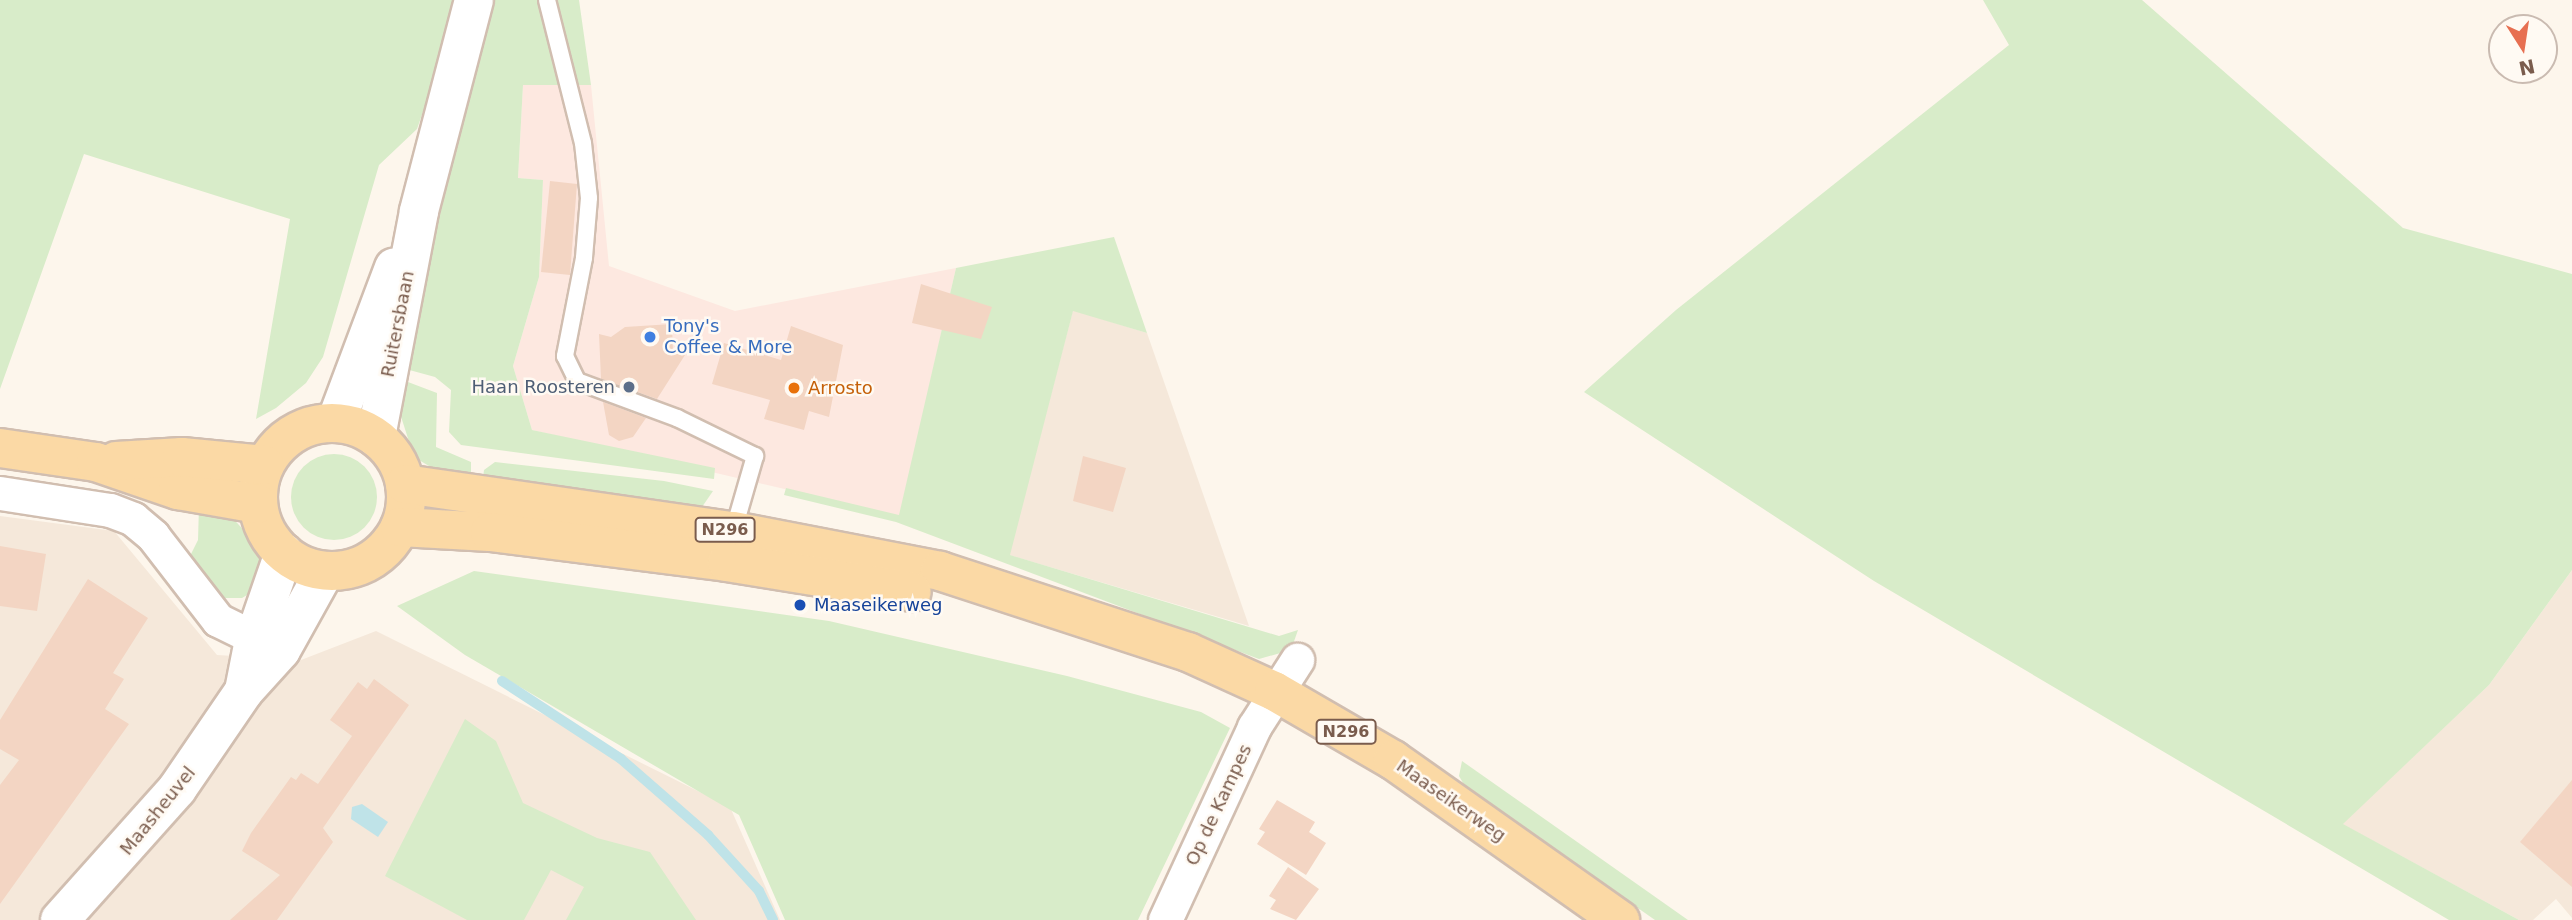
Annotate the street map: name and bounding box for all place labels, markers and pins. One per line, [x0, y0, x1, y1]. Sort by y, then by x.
place label: Tony's Coffee & More [664, 316, 792, 358]
marker: Tony's Coffee & More [642, 329, 658, 345]
place label: Haan Roosteren [472, 376, 615, 398]
place label: Arrosto [808, 377, 873, 399]
marker: Haan Roosteren [621, 379, 637, 395]
marker: Arrosto [786, 380, 802, 396]
place label: Maaseikerweg [814, 594, 943, 616]
marker: Maaseikerweg [792, 597, 808, 613]

